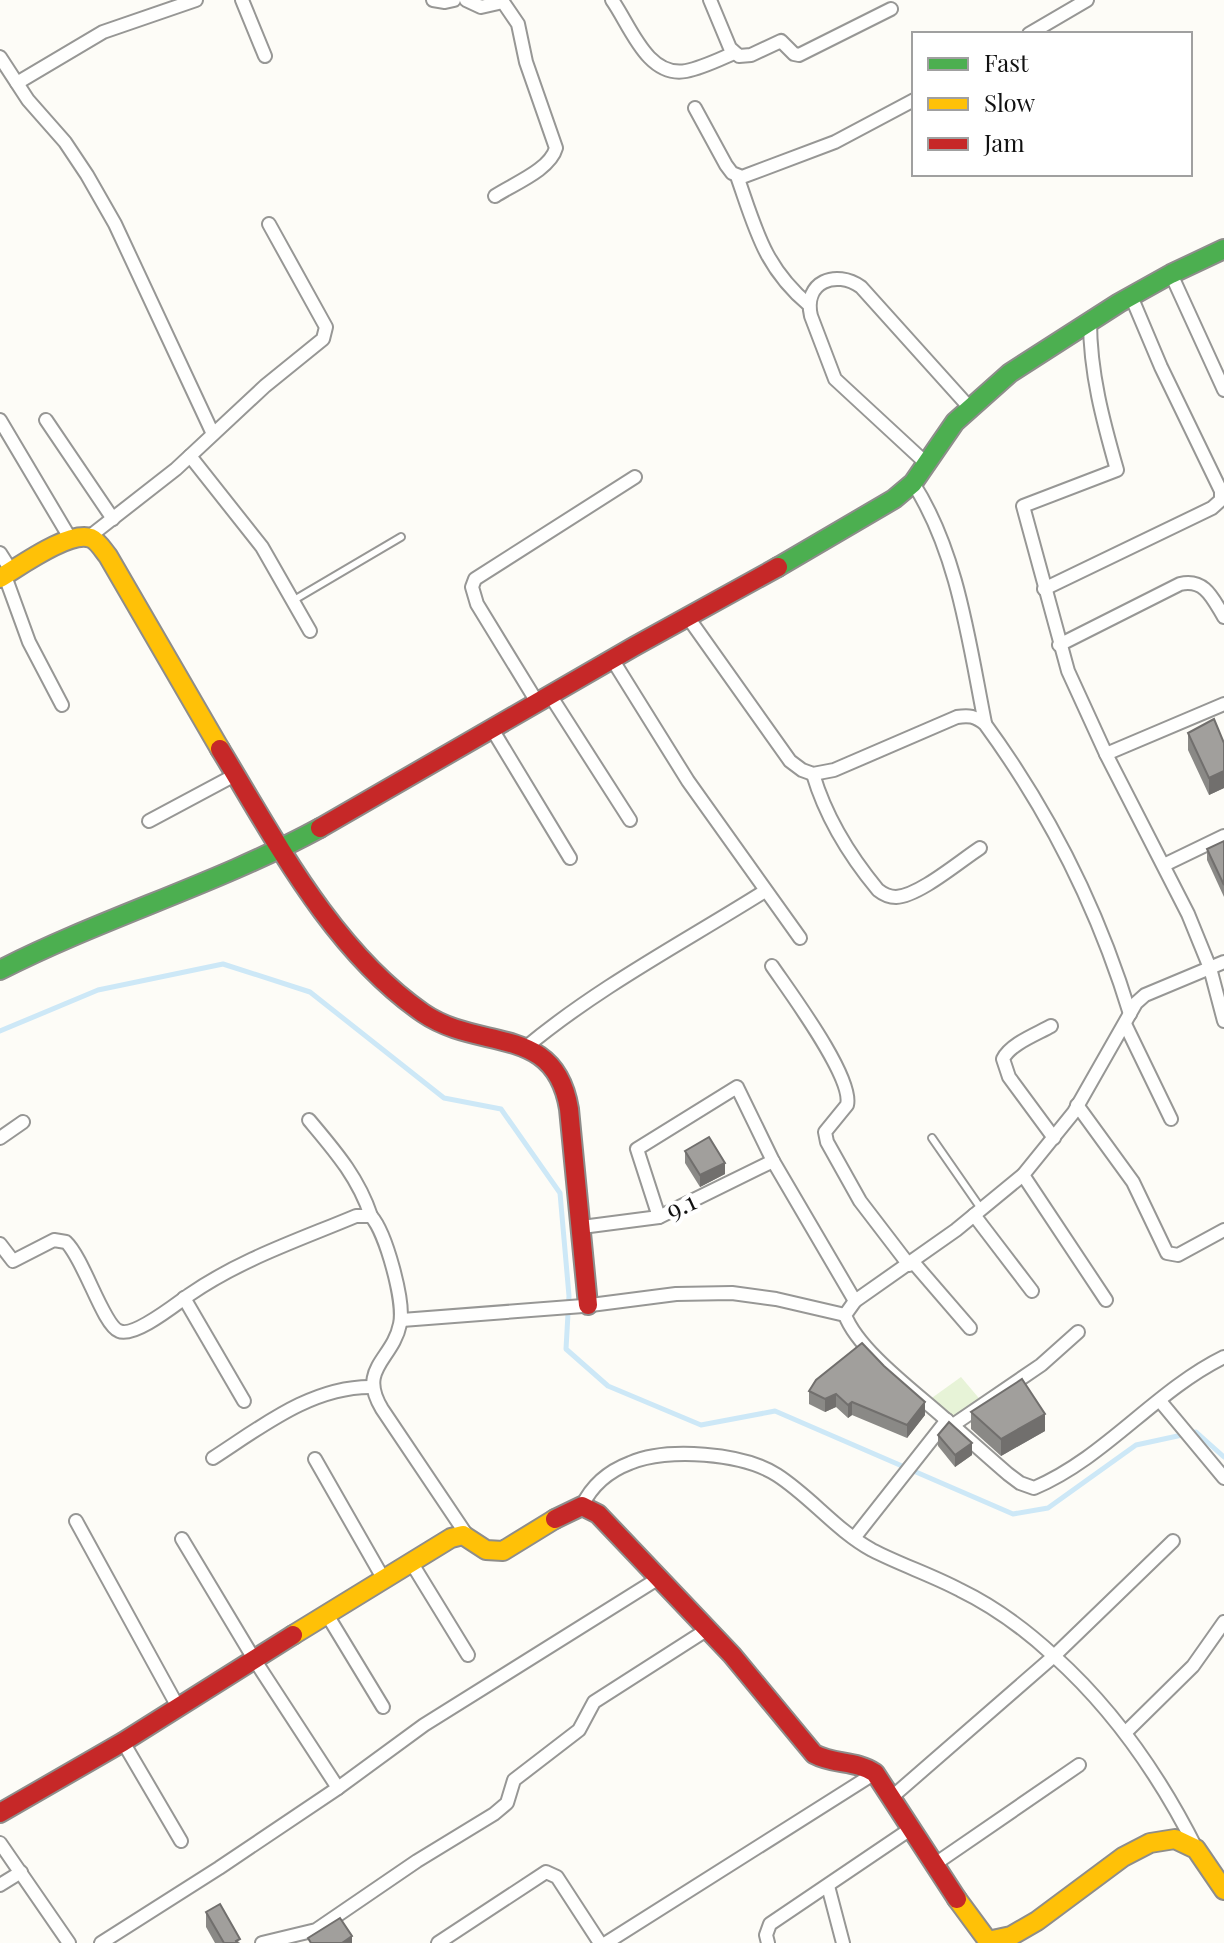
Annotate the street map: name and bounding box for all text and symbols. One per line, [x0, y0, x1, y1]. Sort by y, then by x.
legend [912, 32, 1192, 176]
text: Fast [984, 46, 1029, 78]
text: Slow [984, 86, 1036, 118]
text: Jam [983, 126, 1025, 158]
street label: 9.1 [660, 1182, 701, 1227]

